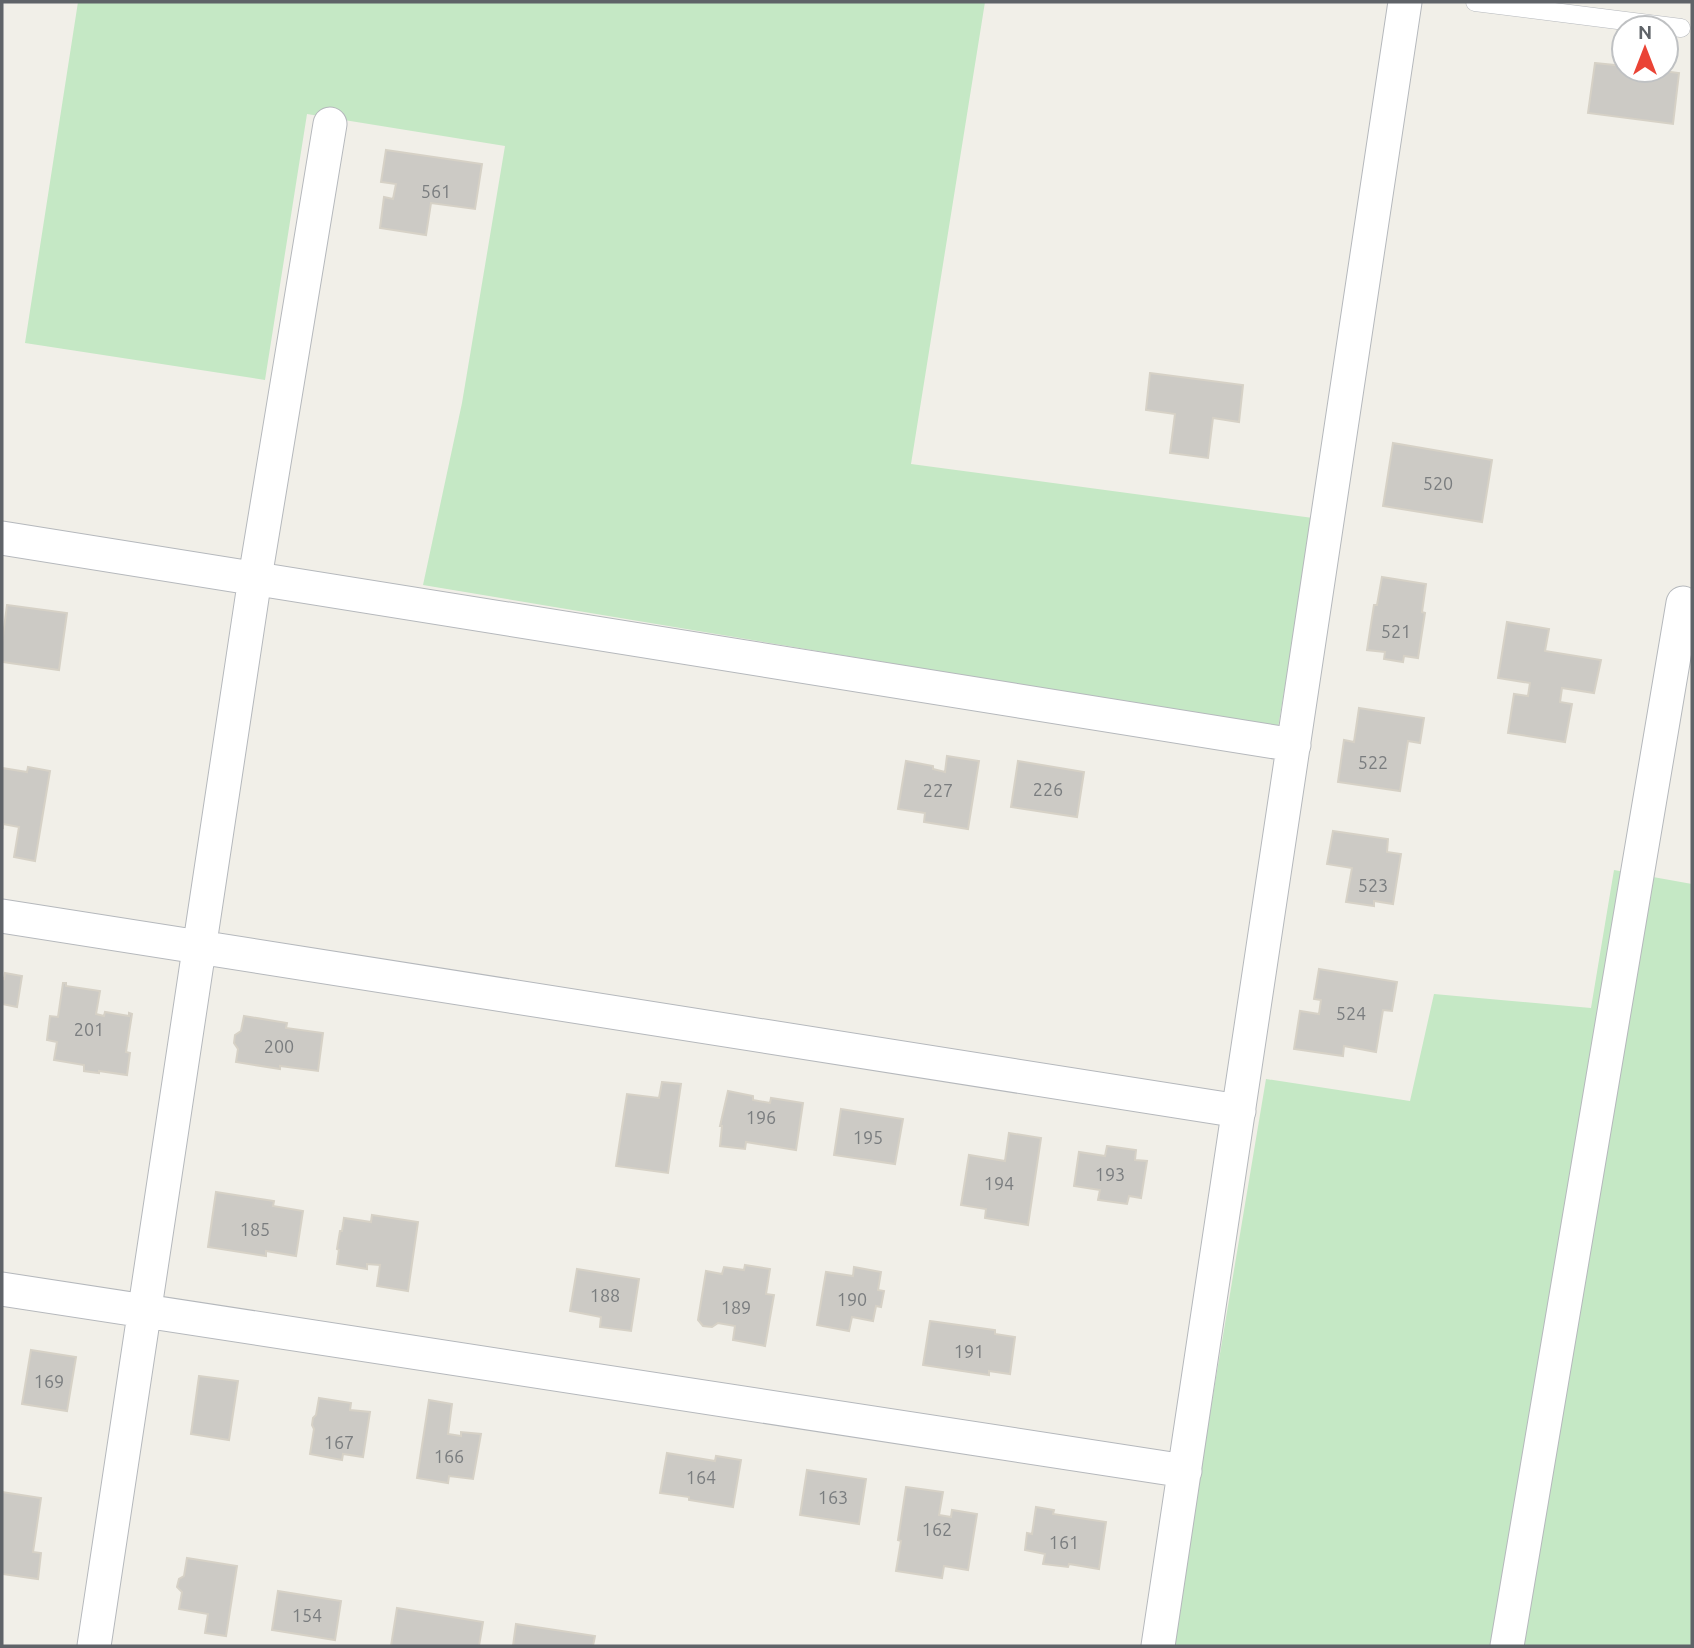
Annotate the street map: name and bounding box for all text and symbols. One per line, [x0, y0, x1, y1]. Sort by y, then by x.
north arrow [1610, 14, 1680, 84]
text: N [1638, 21, 1652, 43]
house number: 561 [421, 181, 451, 201]
house number: 520 [1423, 473, 1453, 493]
house number: 521 [1381, 621, 1411, 641]
house number: 522 [1358, 752, 1388, 772]
house number: 226 [1033, 779, 1063, 799]
house number: 227 [923, 780, 953, 800]
house number: 523 [1358, 875, 1388, 895]
house number: 524 [1336, 1003, 1366, 1023]
house number: 201 [74, 1019, 104, 1039]
house number: 200 [264, 1036, 294, 1056]
house number: 196 [746, 1107, 776, 1127]
house number: 195 [853, 1127, 883, 1147]
house number: 193 [1095, 1164, 1125, 1184]
house number: 194 [984, 1173, 1014, 1193]
house number: 185 [240, 1219, 270, 1239]
house number: 188 [590, 1285, 620, 1305]
house number: 190 [837, 1289, 867, 1309]
house number: 189 [721, 1297, 751, 1317]
house number: 191 [954, 1341, 984, 1361]
house number: 169 [34, 1371, 64, 1391]
house number: 167 [324, 1432, 354, 1452]
house number: 166 [434, 1446, 464, 1466]
house number: 164 [686, 1467, 716, 1487]
house number: 163 [818, 1487, 848, 1507]
house number: 162 [922, 1519, 952, 1539]
house number: 161 [1049, 1532, 1079, 1552]
house number: 154 [292, 1605, 322, 1625]

